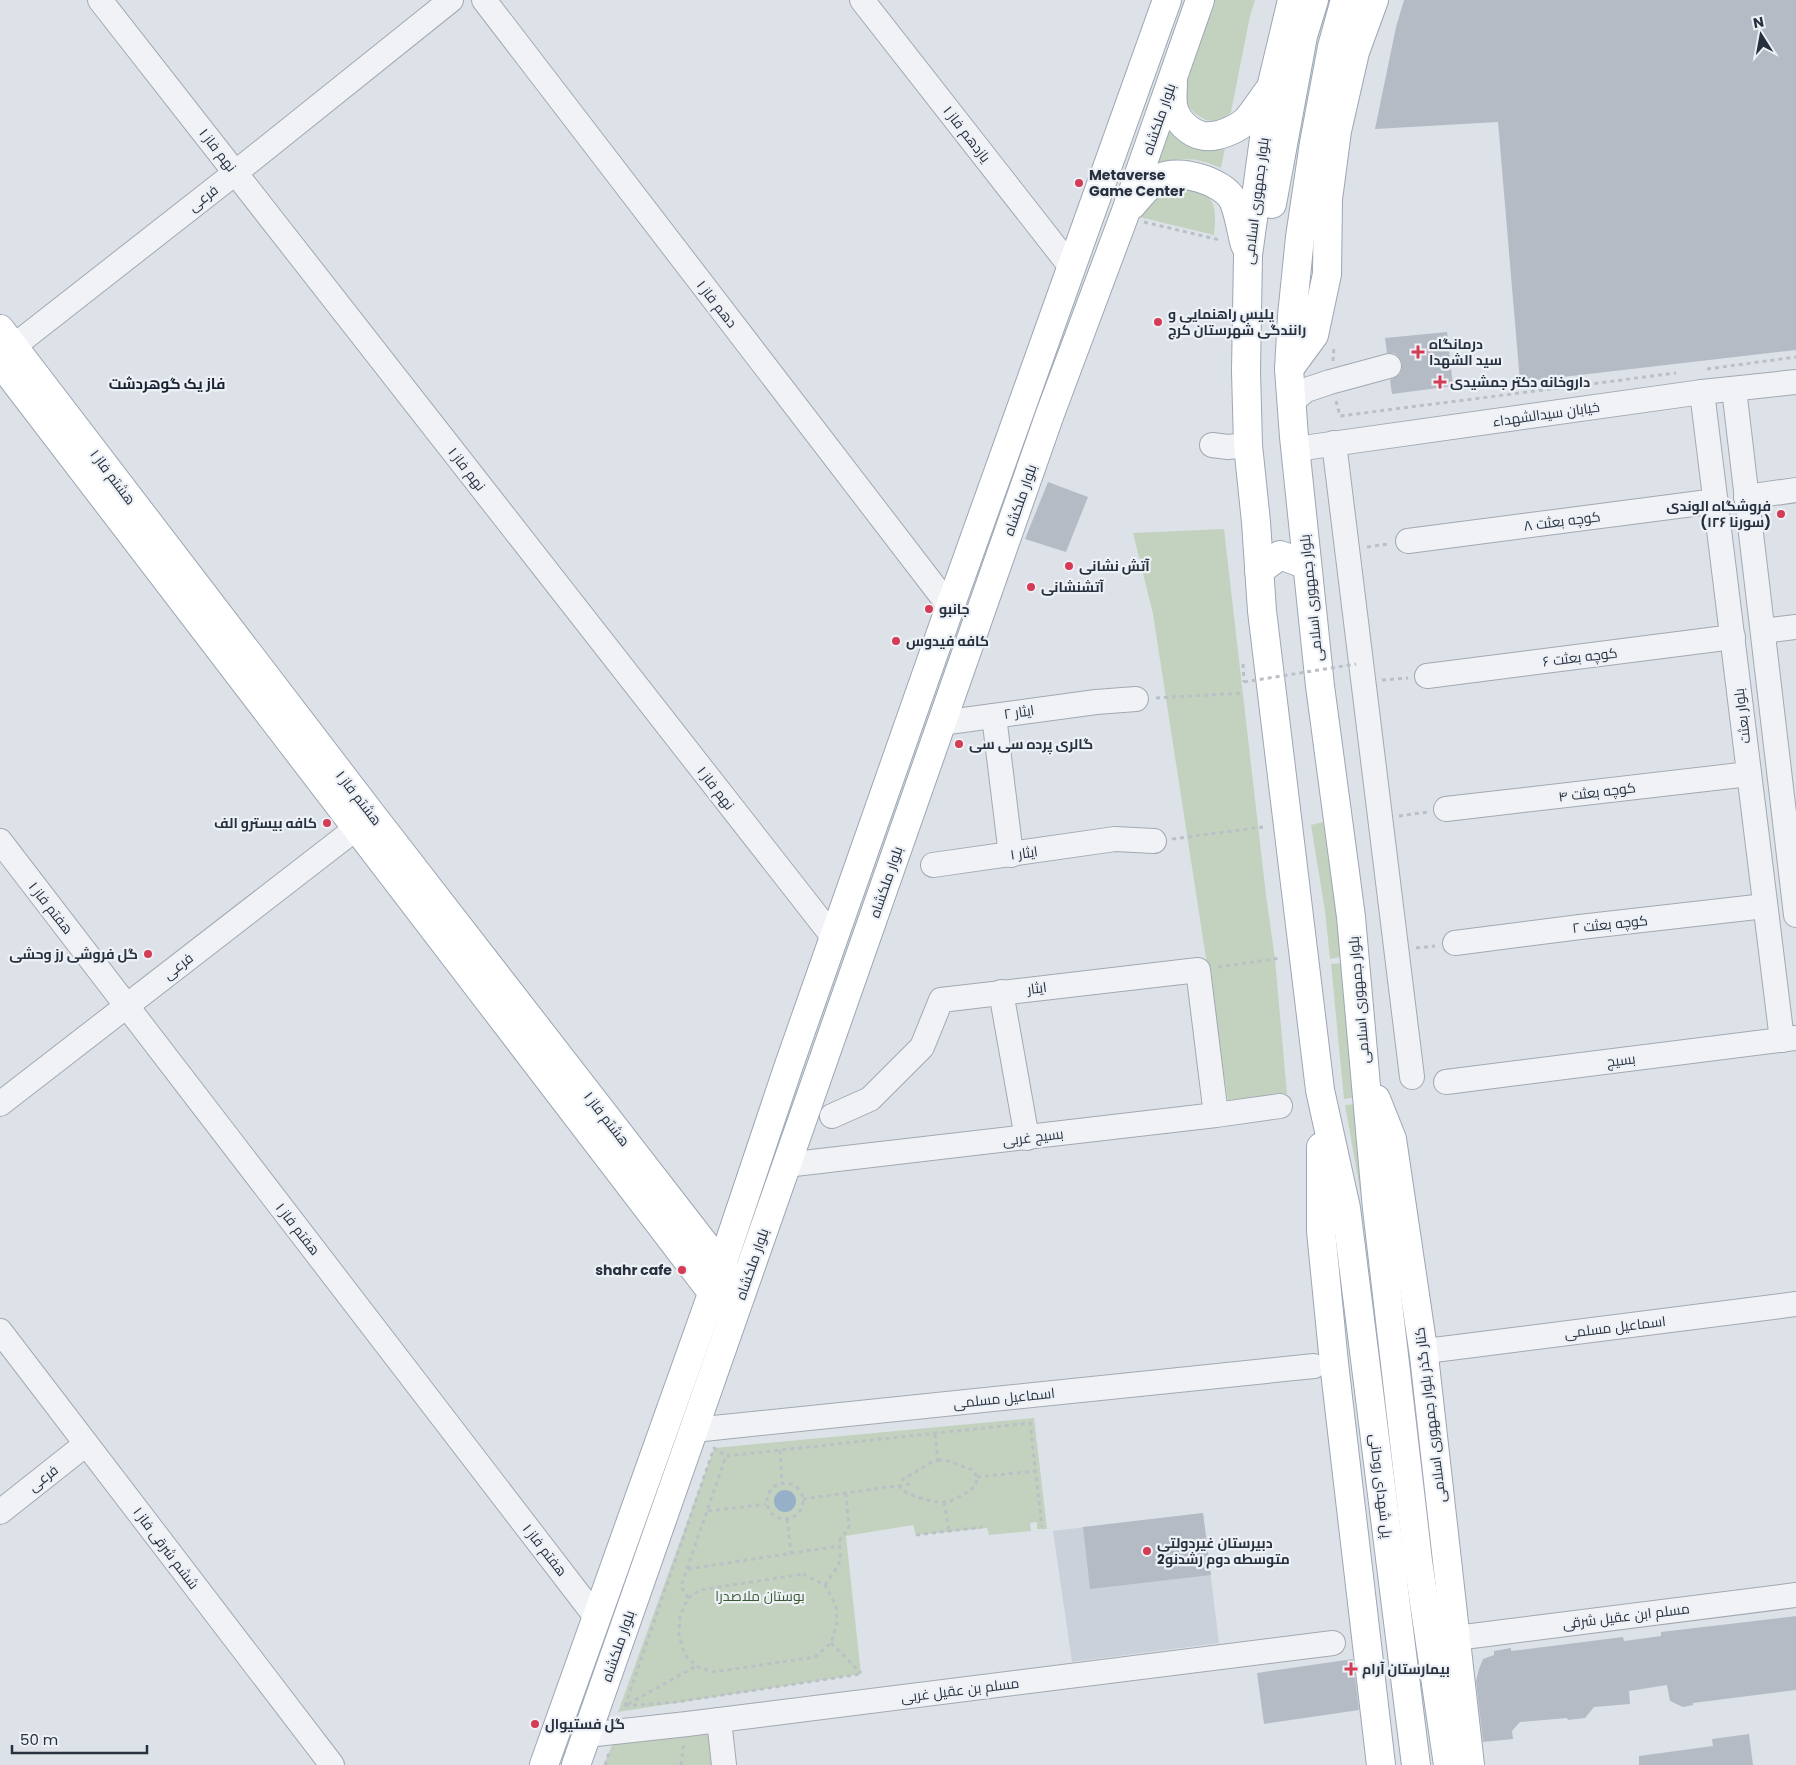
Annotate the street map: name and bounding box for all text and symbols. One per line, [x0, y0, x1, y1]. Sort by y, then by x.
north arrow [1736, 10, 1786, 60]
text: N [1751, 11, 1766, 33]
street label: بلوار ملکشاه [1137, 81, 1181, 157]
street label: یازدهم فاز ۱ [939, 102, 996, 167]
street label: نهم فاز ۱ [195, 124, 241, 176]
street label: بلوار جمهوری اسلامی [1238, 136, 1274, 266]
place label: Metaverse Game Center [1089, 165, 1185, 201]
marker: Metaverse Game Center [1073, 177, 1085, 189]
street label: فرعی [184, 180, 222, 216]
street label: دهم فاز ۱ [692, 276, 742, 332]
place label: پلیس راهنمایی و رانندگی شهرستان کرج [1168, 304, 1306, 340]
marker: پلیس راهنمایی و رانندگی شهرستان کرج [1152, 316, 1164, 328]
place label: درمانگاه سید الشهدا [1429, 334, 1502, 370]
marker: درمانگاه سید الشهدا [1411, 345, 1425, 359]
place label: داروخانه دکتر جمشیدی [1450, 372, 1590, 392]
district label: فاز یک گوهردشت [109, 373, 225, 394]
marker: داروخانه دکتر جمشیدی [1434, 376, 1446, 388]
street label: خیابان سیدالشهداء [1491, 397, 1601, 431]
street label: نهم فاز ۱ [444, 443, 490, 495]
street label: هشتم فاز ۱ [86, 445, 140, 509]
street label: بلوار ملکشاه [998, 462, 1042, 538]
place label: فروشگاه الوندی (سورنا ۱۲۶) [1666, 496, 1771, 532]
street label: کوچه بعثت ۸ [1522, 506, 1602, 536]
marker: فروشگاه الوندی (سورنا ۱۲۶) [1775, 508, 1787, 520]
street label: بلوار جمهوری اسلامی [1294, 533, 1328, 663]
place label: آتش نشانی [1079, 556, 1150, 576]
marker: آتش نشانی [1063, 560, 1075, 572]
place label: آتشنشانی [1041, 577, 1105, 597]
marker: آتشنشانی [1025, 581, 1037, 593]
place label: جانبو [939, 599, 970, 619]
marker: جانبو [923, 603, 935, 615]
place label: كافه فيدوس [906, 631, 989, 651]
marker: كافه فيدوس [890, 635, 902, 647]
street label: کوچه بعثت ۶ [1542, 642, 1618, 672]
street label: بلوار بعثت [1729, 687, 1755, 745]
street label: ایثار ۲ [1002, 700, 1036, 724]
place label: گالری پرده سی سی [969, 734, 1093, 755]
marker: گالری پرده سی سی [953, 738, 965, 750]
street label: نهم فاز ۱ [693, 762, 739, 814]
street label: هشتم فاز ۱ [331, 766, 387, 830]
street label: کوچه بعثت ۴ [1557, 777, 1637, 807]
place label: کافه بیسترو الف [214, 813, 317, 833]
marker: کافه بیسترو الف [321, 817, 333, 829]
street label: ایثار ۱ [1009, 841, 1039, 865]
street label: بلوار ملکشاه [864, 844, 908, 920]
street label: هفتم فاز ۱ [24, 878, 78, 938]
street label: کوچه بعثت ۲ [1571, 910, 1649, 938]
street label: بلوار جمهوری اسلامی [1343, 935, 1375, 1065]
place label: گل فروشی رز وحشی [9, 944, 138, 964]
marker: گل فروشی رز وحشی [142, 948, 154, 960]
street label: فرعی [159, 948, 197, 984]
street label: ایثار [1025, 977, 1048, 999]
street label: بسیج [1606, 1048, 1636, 1072]
street label: هشتم فاز ۱ [579, 1087, 635, 1151]
street label: بسیج غربی [1001, 1123, 1065, 1151]
street label: هفتم فاز ۱ [271, 1199, 325, 1259]
street label: بلوار ملکشاه [730, 1226, 774, 1302]
place label: shahr cafe [595, 1260, 672, 1280]
marker: shahr cafe [676, 1264, 688, 1276]
street label: اسماعیل مسلمی [1563, 1311, 1667, 1343]
street label: کنار گذر بلوار جمهوری اسلامی [1409, 1326, 1451, 1504]
street label: اسماعیل مسلمی [952, 1383, 1056, 1413]
street label: پل شهدای روحانی [1365, 1433, 1397, 1540]
street label: فرعی [24, 1460, 62, 1496]
street label: ششم شرقی فاز ۱ [128, 1503, 204, 1593]
street label: هفتم فاز ۱ [518, 1520, 572, 1580]
place label: دبیرستان غیردولتی متوسطه دوم رشدنو2 [1157, 1533, 1290, 1569]
marker: دبیرستان غیردولتی متوسطه دوم رشدنو2 [1141, 1545, 1153, 1557]
park label: بوستان ملاصدرا [715, 1586, 805, 1606]
street label: مسلم ابن عقیل شرقی [1561, 1598, 1691, 1634]
street label: بلوار ملکشاه [596, 1608, 640, 1684]
place label: بیمارستان آرام [1362, 1659, 1450, 1679]
marker: بیمارستان آرام [1344, 1662, 1358, 1676]
street label: مسلم بن عقیل غربی [900, 1673, 1020, 1707]
place label: گل فستیوال [545, 1714, 625, 1734]
marker: گل فستیوال [529, 1718, 541, 1730]
scale bar [12, 1722, 148, 1754]
text: 50 m [20, 1729, 58, 1750]

